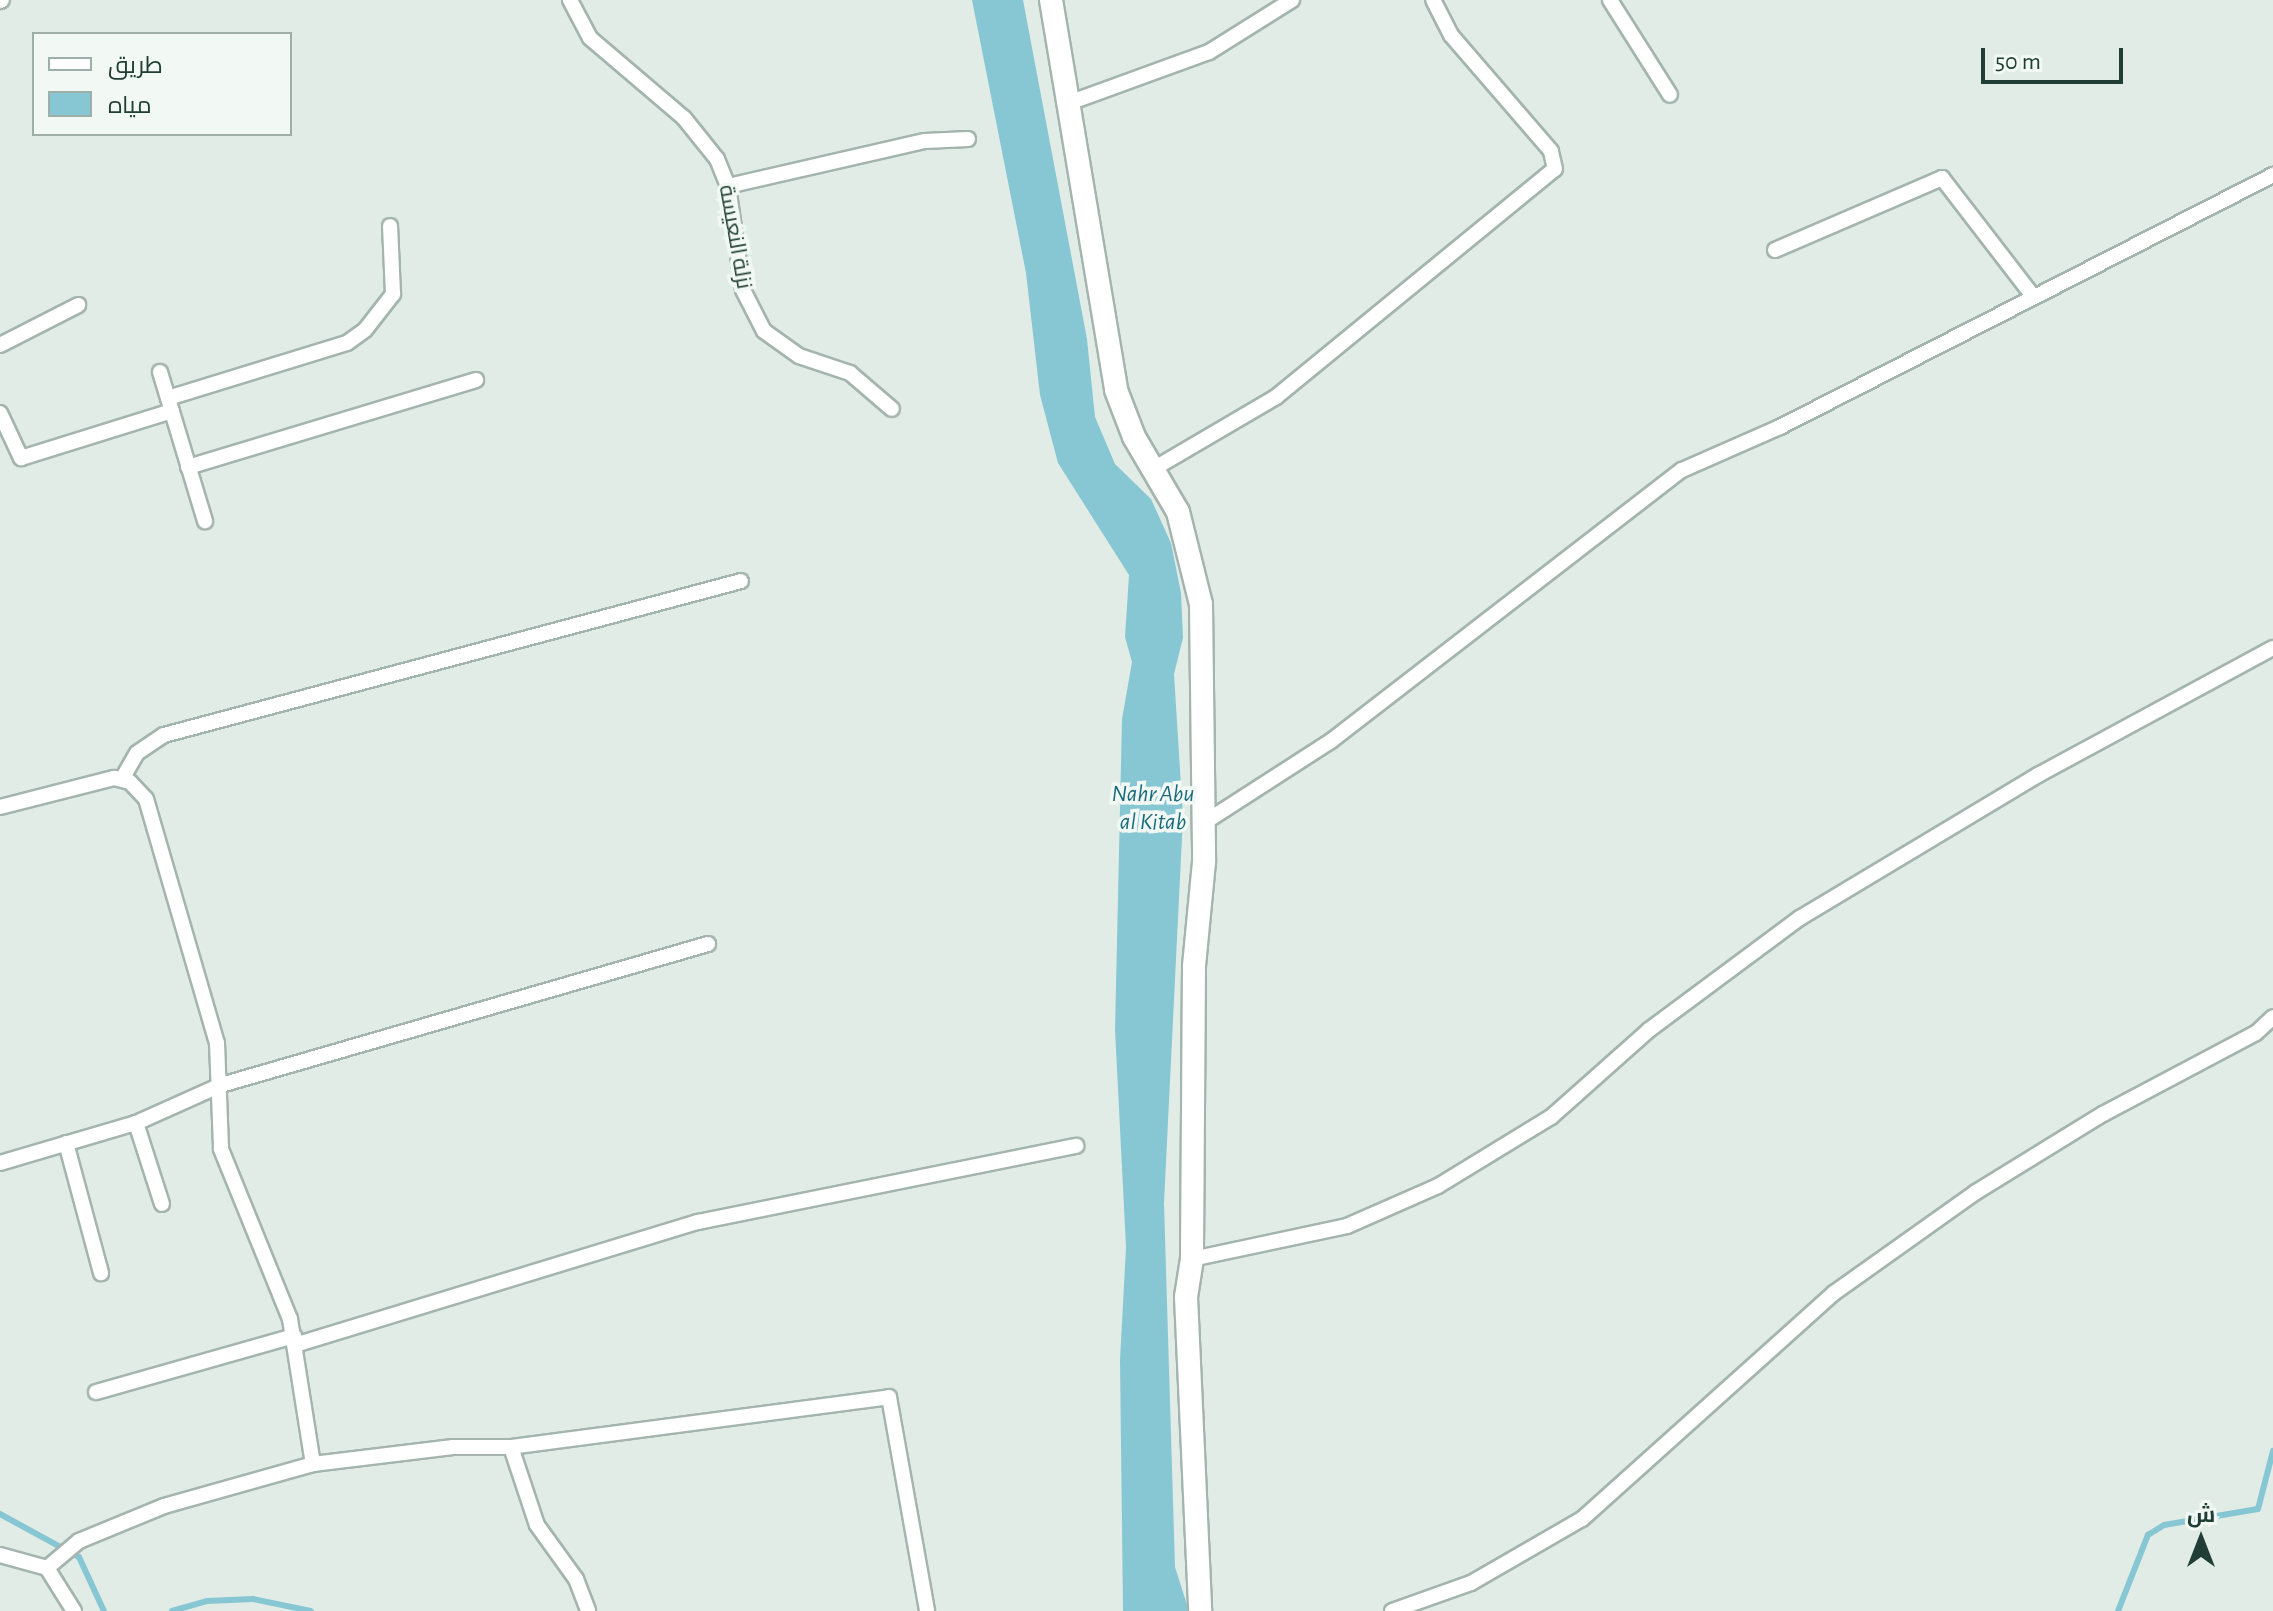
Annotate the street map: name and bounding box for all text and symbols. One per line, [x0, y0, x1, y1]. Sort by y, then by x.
legend [32, 32, 292, 136]
scale bar [1985, 32, 2127, 82]
text: 50 m [1995, 50, 2041, 74]
text: طريق [108, 54, 163, 78]
text: مياه [108, 94, 152, 118]
street label: نزلة النعيسة [713, 183, 757, 291]
water label: Nahr Abu al Kitab [1111, 781, 1195, 837]
north arrow [2161, 1499, 2241, 1579]
text: ش [2187, 1504, 2215, 1526]

